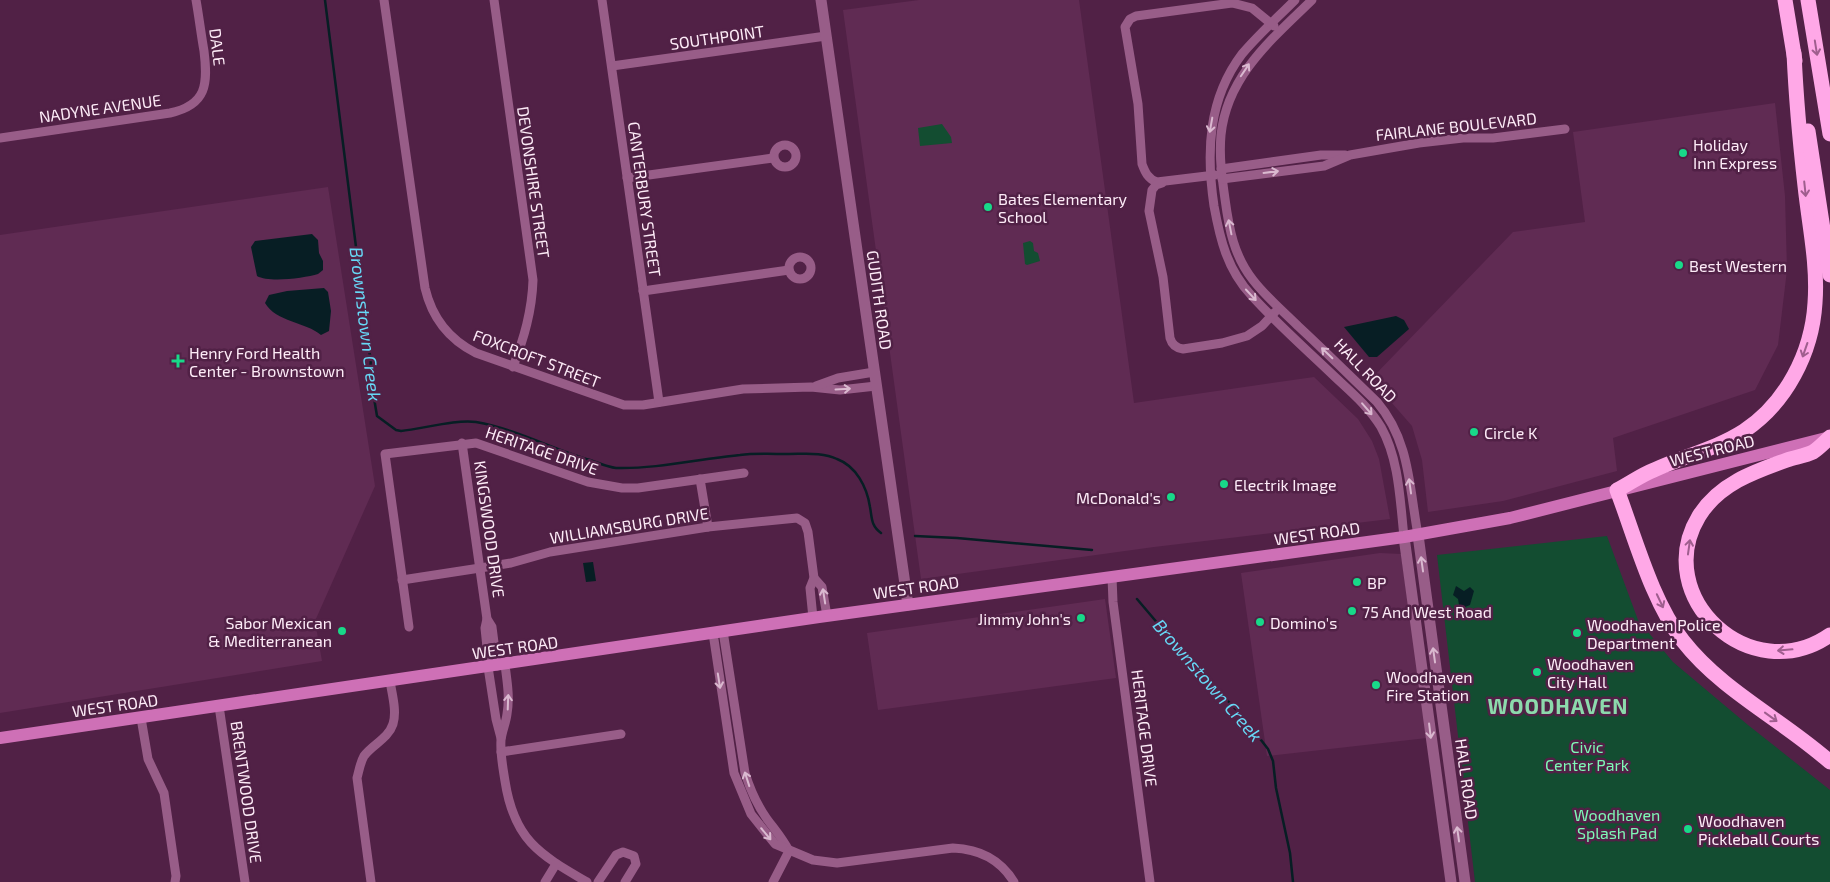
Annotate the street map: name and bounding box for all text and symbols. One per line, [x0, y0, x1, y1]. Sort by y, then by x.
street label: SOUTHPOINT [669, 21, 765, 53]
street label: DALE [206, 27, 230, 67]
one-way arrow [1812, 40, 1822, 56]
one-way arrow [1241, 64, 1251, 78]
street label: NADYNE AVENUE [38, 90, 162, 126]
street label: DEVONSHIRE STREET [514, 105, 554, 259]
street label: FAIRLANE BOULEVARD [1374, 108, 1538, 144]
one-way arrow [1206, 117, 1216, 133]
street label: CANTERBURY STREET [625, 120, 665, 278]
place label: Holiday Inn Express [1693, 135, 1777, 172]
marker: Holiday Inn Express [1677, 147, 1689, 159]
one-way arrow [1262, 167, 1278, 177]
one-way arrow [1800, 181, 1810, 197]
place label: Bates Elementary School [998, 189, 1128, 226]
marker: Bates Elementary School [982, 201, 994, 213]
one-way arrow [1224, 219, 1234, 235]
water label: Brownstown Creek [346, 245, 386, 403]
street label: GUDITH ROAD [864, 249, 896, 351]
place label: Best Western [1689, 256, 1787, 275]
marker: Best Western [1673, 259, 1685, 271]
one-way arrow [1245, 289, 1257, 302]
street label: FOXCROFT STREET [471, 325, 603, 391]
street label: HALL ROAD [1331, 334, 1401, 406]
one-way arrow [1800, 341, 1810, 357]
place label: Henry Ford Health Center - Brownstown [189, 343, 345, 380]
one-way arrow [1321, 347, 1333, 359]
marker: Henry Ford Health Center - Brownstown [171, 354, 185, 368]
one-way arrow [835, 384, 851, 393]
one-way arrow [1362, 402, 1373, 415]
street label: HERITAGE DRIVE [483, 422, 601, 478]
place label: Circle K [1484, 423, 1538, 442]
marker: Circle K [1468, 426, 1480, 438]
street label: WEST ROAD [1668, 430, 1756, 470]
street label: KINGSWOOD DRIVE [471, 459, 509, 599]
place label: Electrik Image [1234, 475, 1337, 494]
marker: Electrik Image [1218, 478, 1230, 490]
one-way arrow [1404, 479, 1414, 495]
place label: McDonald's [1076, 488, 1161, 507]
marker: McDonald's [1165, 491, 1177, 503]
street label: WILLIAMSBURG DRIVE [548, 503, 710, 547]
street label: WEST ROAD [1273, 518, 1361, 548]
one-way arrow [1684, 540, 1694, 556]
one-way arrow [1416, 556, 1426, 572]
street label: WEST ROAD [872, 572, 960, 602]
place label: BP [1367, 573, 1386, 592]
marker: BP [1351, 576, 1363, 588]
one-way arrow [818, 588, 828, 604]
one-way arrow [1655, 593, 1665, 608]
place label: 75 And West Road [1362, 602, 1492, 621]
marker: 75 And West Road [1346, 605, 1358, 617]
place label: Jimmy John's [978, 609, 1071, 628]
marker: Jimmy John's [1075, 612, 1087, 624]
place label: Sabor Mexican & Mediterranean [208, 613, 332, 650]
place label: Domino's [1270, 613, 1337, 632]
water label: Brownstown Creek [1149, 614, 1267, 746]
place label: Woodhaven Police Department [1587, 615, 1721, 652]
marker: Domino's [1254, 616, 1266, 628]
marker: Sabor Mexican & Mediterranean [336, 625, 348, 637]
marker: Woodhaven Police Department [1571, 627, 1583, 639]
street label: WEST ROAD [471, 632, 559, 662]
one-way arrow [1777, 646, 1793, 655]
one-way arrow [1429, 648, 1439, 664]
place label: Woodhaven City Hall [1547, 654, 1634, 691]
marker: Woodhaven City Hall [1531, 666, 1543, 678]
place label: Woodhaven Fire Station [1386, 667, 1473, 704]
street label: HERITAGE DRIVE [1128, 668, 1162, 788]
one-way arrow [715, 673, 725, 689]
marker: Woodhaven Fire Station [1370, 679, 1382, 691]
street label: WEST ROAD [71, 690, 159, 720]
district label: WOODHAVEN [1488, 693, 1628, 718]
one-way arrow [504, 694, 513, 710]
one-way arrow [1764, 711, 1777, 722]
street label: BRENTWOOD DRIVE [228, 720, 266, 864]
one-way arrow [1425, 722, 1435, 738]
street label: HALL ROAD [1452, 737, 1482, 821]
park label: Civic Center Park [1545, 737, 1629, 774]
one-way arrow [742, 772, 751, 788]
park label: Woodhaven Splash Pad [1574, 805, 1660, 842]
place label: Woodhaven Pickleball Courts [1698, 811, 1819, 848]
marker: Woodhaven Pickleball Courts [1682, 823, 1694, 835]
one-way arrow [1453, 826, 1463, 842]
one-way arrow [760, 828, 772, 841]

